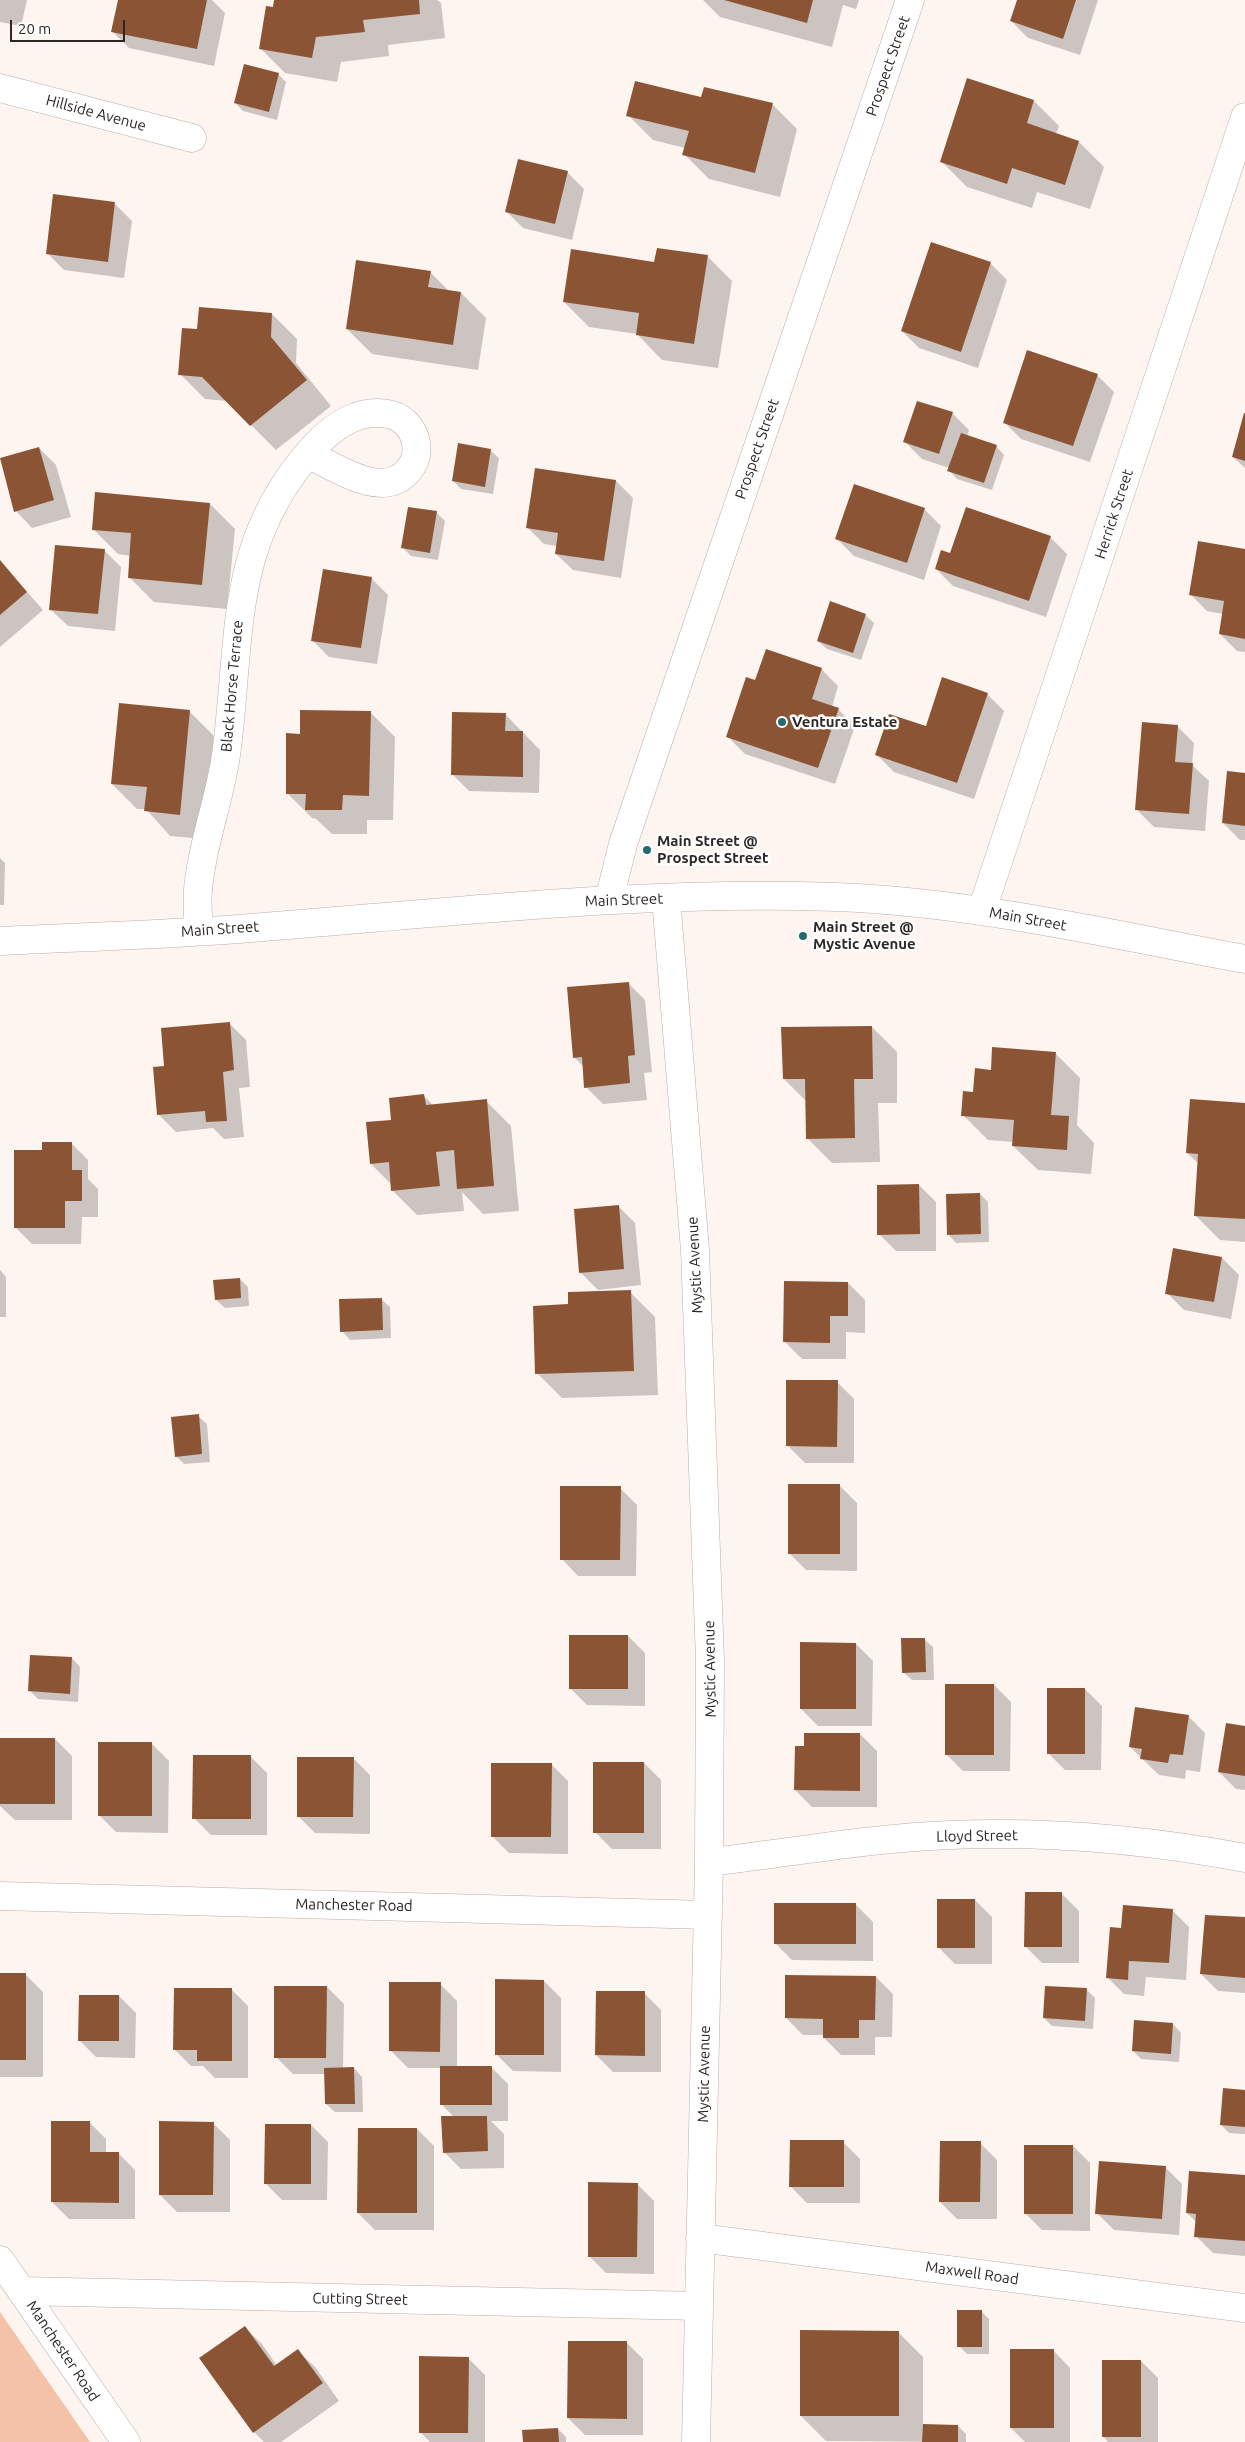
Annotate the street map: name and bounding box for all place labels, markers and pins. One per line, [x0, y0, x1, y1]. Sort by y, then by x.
place label: Ventura Estate [792, 713, 897, 731]
marker: Ventura Estate [776, 716, 788, 728]
place label: Main Street @ Prospect Street [657, 832, 768, 867]
marker: Main Street @ Prospect Street [641, 844, 653, 856]
place label: Main Street @ Mystic Avenue [813, 918, 916, 953]
marker: Main Street @ Mystic Avenue [797, 930, 809, 942]

